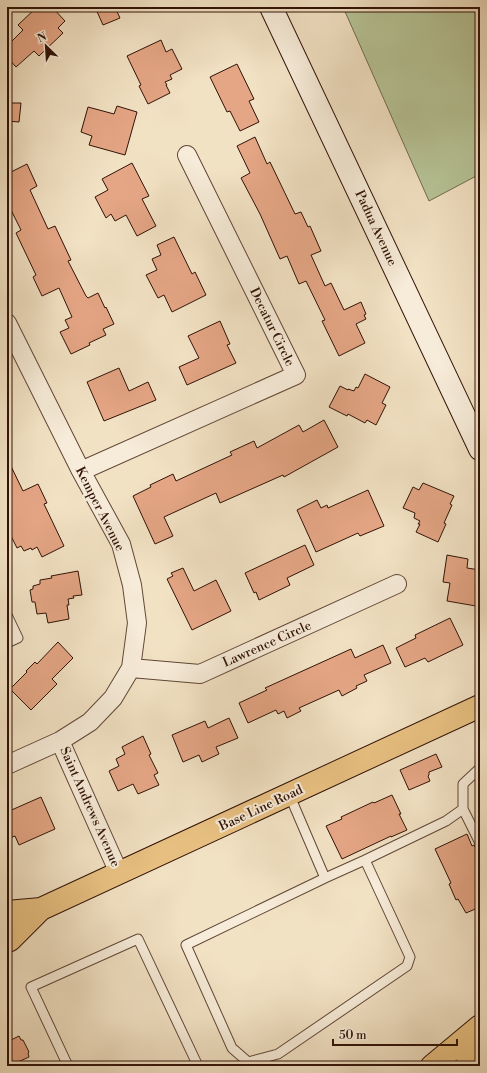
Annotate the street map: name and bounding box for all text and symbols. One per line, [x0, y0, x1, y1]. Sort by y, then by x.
north arrow [26, 26, 66, 66]
text: N [35, 30, 49, 46]
street label: Padua Avenue [351, 188, 401, 269]
street label: Decatur Circle [246, 285, 298, 369]
street label: Kemper Avenue [72, 464, 128, 554]
street label: Lawrence Circle [220, 617, 314, 671]
street label: Saint Andrews Avenue [56, 744, 124, 870]
street label: Base Line Road [216, 781, 306, 835]
scale bar [333, 1021, 457, 1047]
text: 50 m [339, 1028, 367, 1043]

